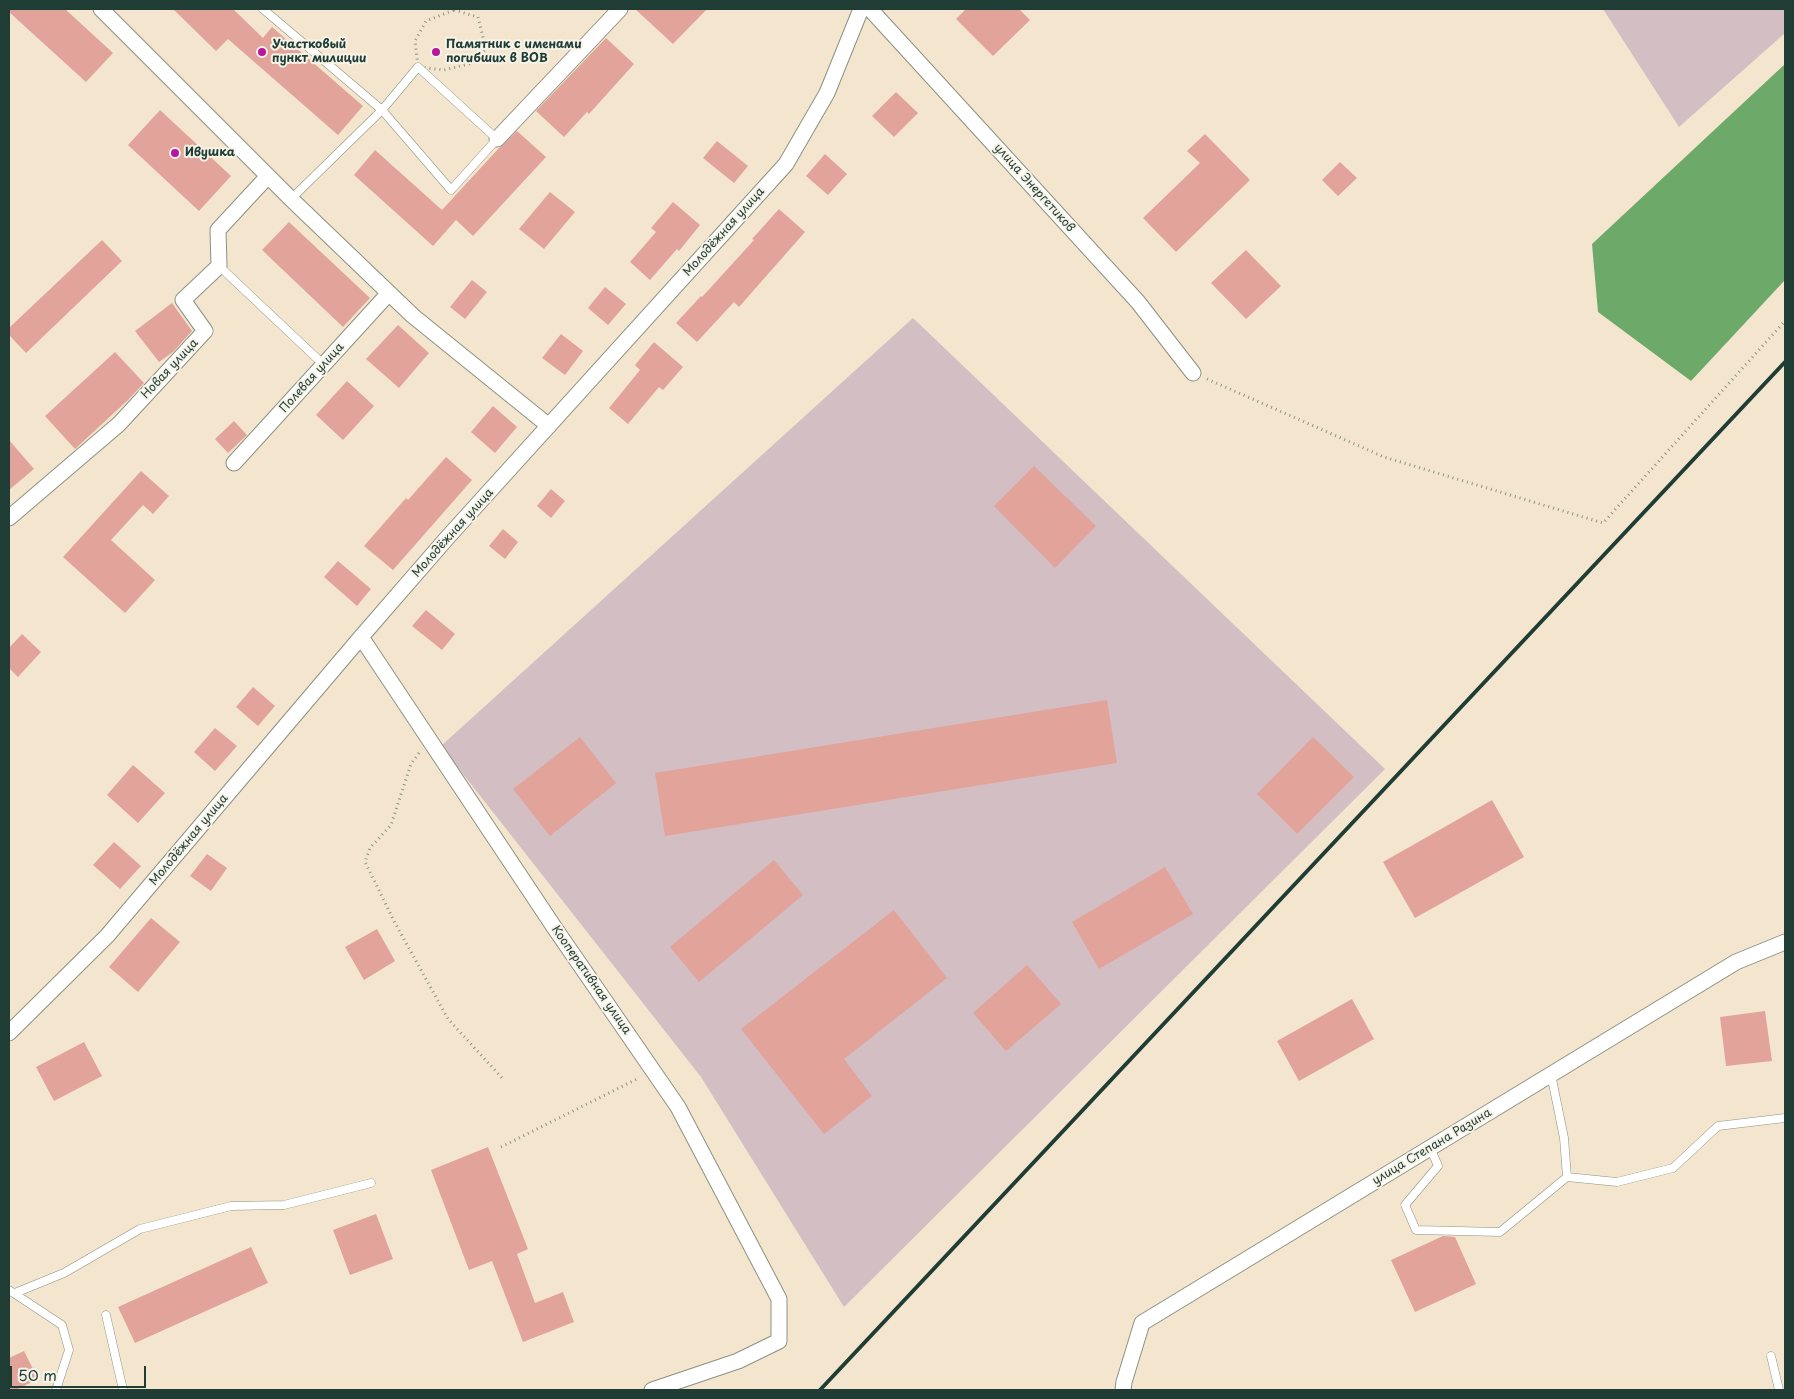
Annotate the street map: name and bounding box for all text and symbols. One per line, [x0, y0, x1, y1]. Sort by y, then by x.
place label: Участковый пункт милиции [272, 38, 366, 66]
place label: Памятник с именами погибших в ВОВ [446, 38, 582, 66]
marker: Участковый пункт милиции [256, 46, 268, 58]
marker: Памятник с именами погибших в ВОВ [430, 46, 442, 58]
street label: улица Энергетиков [991, 141, 1077, 235]
place label: Ивушка [185, 146, 235, 160]
marker: Ивушка [169, 147, 181, 159]
street label: Молодёжная улица [680, 185, 768, 279]
street label: Новая улица [139, 336, 201, 402]
street label: Полевая улица [277, 340, 347, 416]
street label: Молодёжная улица [409, 486, 497, 580]
street label: Молодёжная улица [147, 792, 231, 888]
street label: Кооперативная улица [548, 923, 634, 1037]
street label: улица Степана Разина [1370, 1106, 1494, 1188]
scale bar [12, 1356, 149, 1388]
text: 50 m [18, 1363, 57, 1386]

